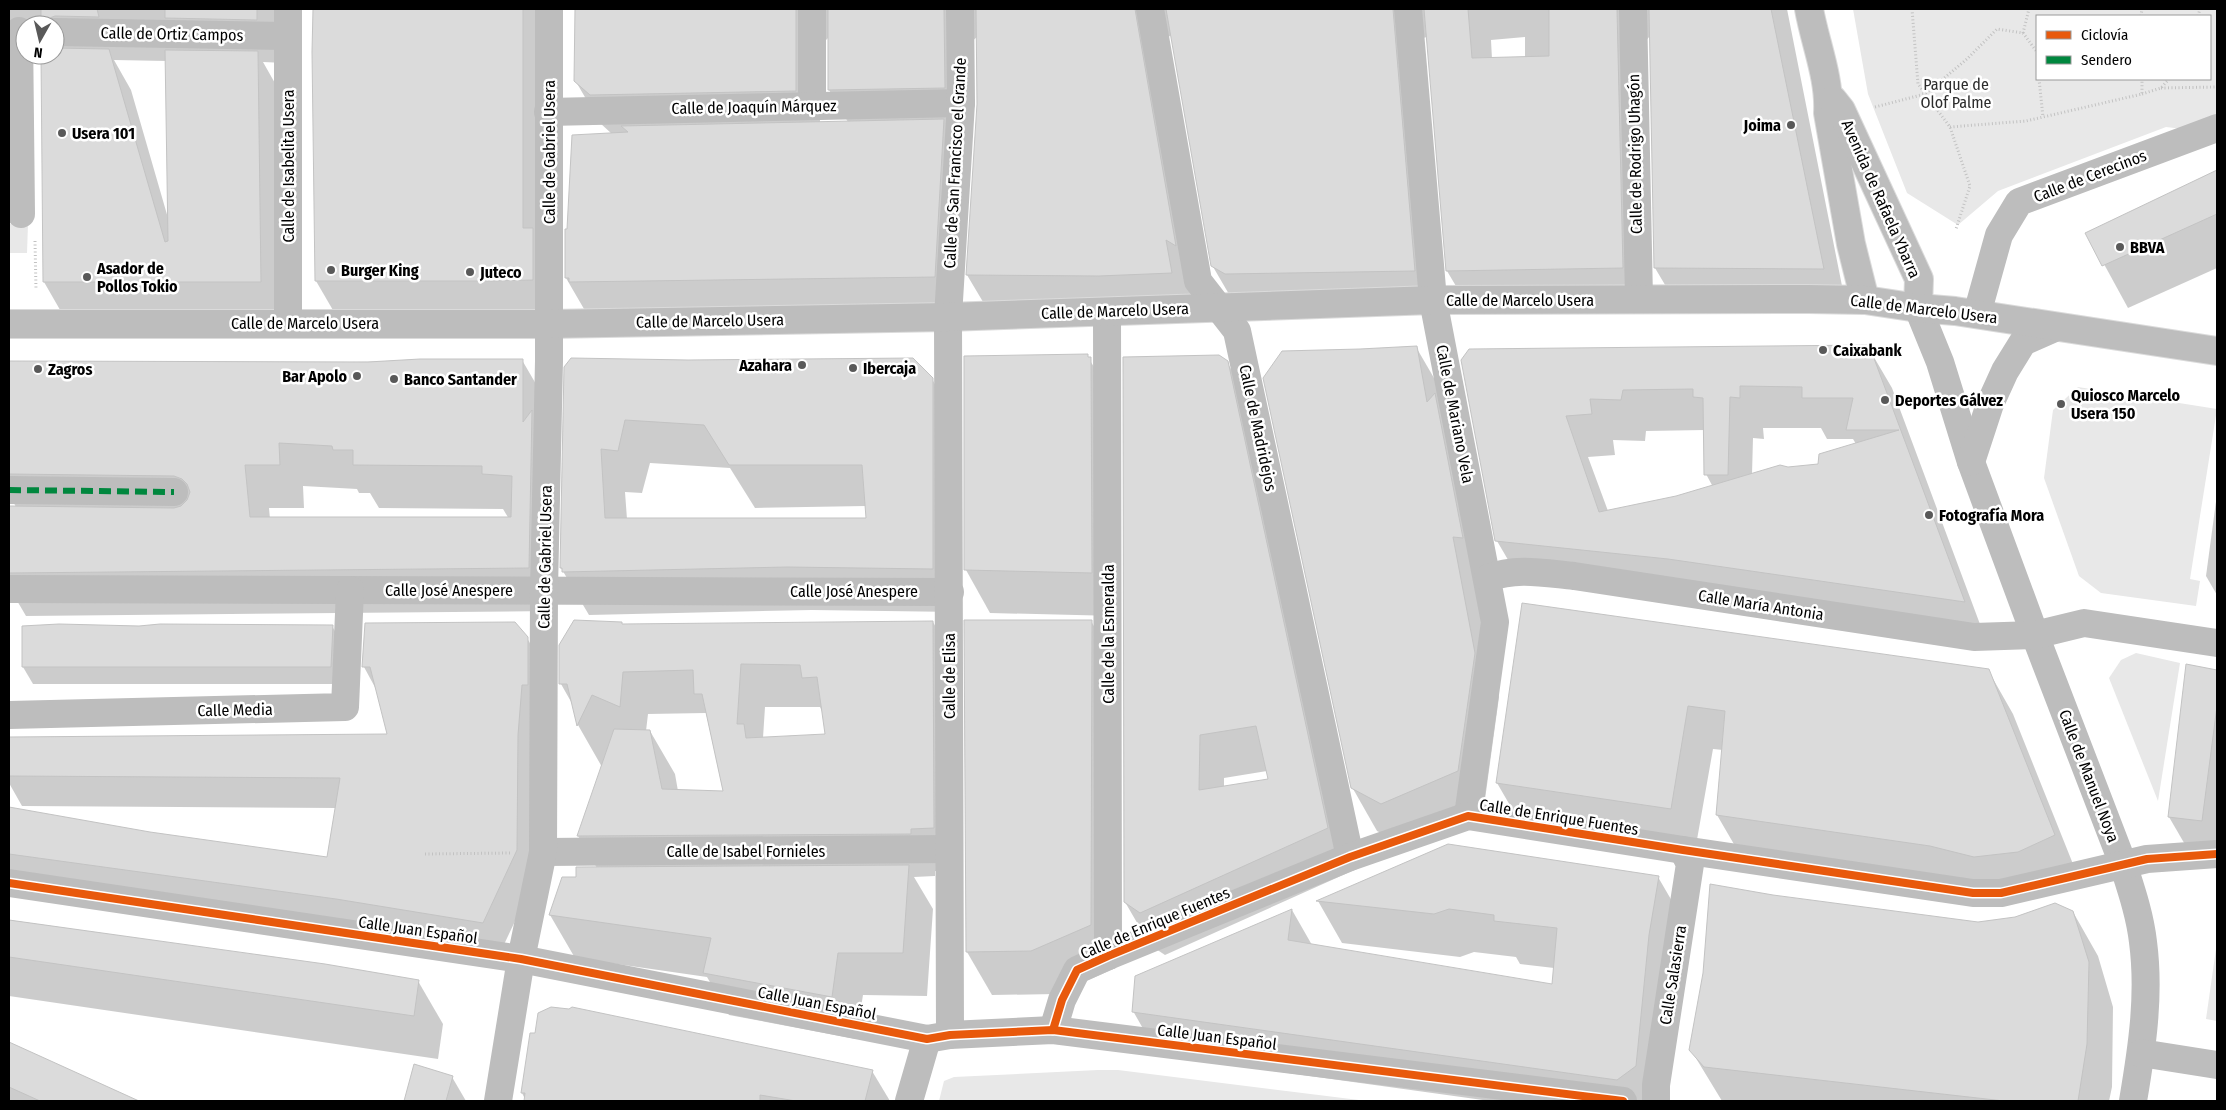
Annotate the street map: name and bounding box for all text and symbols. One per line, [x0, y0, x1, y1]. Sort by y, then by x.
north arrow [15, 15, 65, 65]
legend [2036, 15, 2211, 80]
street label: Calle de Ortiz Campos [100, 23, 244, 45]
text: Ciclovía [2081, 26, 2128, 44]
text: N [33, 43, 44, 61]
text: Sendero [2081, 51, 2132, 69]
street label: Calle de San Francisco el Grande [940, 57, 970, 269]
street label: Calle de Rodrigo Uhagón [1624, 74, 1646, 234]
park label: Parque de Olof Palme [1921, 75, 1992, 112]
street label: Calle de Gabriel Usera [540, 80, 559, 224]
street label: Calle de Isabelita Usera [279, 89, 298, 243]
street label: Calle de Joaquín Márquez [671, 96, 837, 118]
place label: Joima [1743, 116, 1781, 135]
street label: Avenida de Rafaela Ybarra [1837, 117, 1925, 281]
marker: Joima [1785, 119, 1797, 131]
place label: Usera 101 [72, 124, 135, 143]
marker: Usera 101 [56, 127, 68, 139]
street label: Calle de Cerecinos [2031, 146, 2149, 206]
place label: BBVA [2130, 238, 2165, 257]
marker: BBVA [2114, 241, 2126, 253]
place label: Asador de Pollos Tokio [96, 259, 178, 296]
place label: Burger King [341, 261, 419, 280]
place label: Juteco [479, 263, 522, 282]
marker: Burger King [325, 264, 337, 276]
marker: Juteco [464, 266, 476, 278]
marker: Asador de Pollos Tokio [81, 271, 93, 283]
street label: Calle de Marcelo Usera [1446, 291, 1594, 310]
street label: Calle de Marcelo Usera [1849, 291, 1999, 327]
street label: Calle de Marcelo Usera [1041, 299, 1189, 323]
street label: Calle de Marcelo Usera [636, 310, 784, 332]
street label: Calle de Marcelo Usera [231, 314, 379, 333]
place label: Caixabank [1833, 341, 1902, 360]
street label: Calle de Mariano Vela [1432, 343, 1478, 485]
marker: Caixabank [1817, 344, 1829, 356]
place label: Azahara [738, 356, 792, 375]
marker: Azahara [796, 359, 808, 371]
place label: Ibercaja [863, 359, 916, 378]
place label: Zagros [48, 360, 92, 379]
marker: Ibercaja [847, 362, 859, 374]
marker: Zagros [32, 363, 44, 375]
street label: Calle de Madridejos [1235, 363, 1281, 493]
place label: Bar Apolo [282, 367, 347, 386]
marker: Bar Apolo [351, 370, 363, 382]
place label: Banco Santander [404, 370, 517, 389]
marker: Banco Santander [388, 373, 400, 385]
place label: Quiosco Marcelo Usera 150 [2071, 386, 2181, 423]
place label: Deportes Gálvez [1895, 391, 2003, 410]
marker: Deportes Gálvez [1879, 394, 1891, 406]
marker: Quiosco Marcelo Usera 150 [2055, 398, 2067, 410]
street label: Calle de Gabriel Usera [534, 485, 556, 629]
place label: Fotografía Mora [1939, 506, 2044, 525]
marker: Fotografía Mora [1923, 509, 1935, 521]
street label: Calle de la Esmeralda [1099, 564, 1118, 704]
street label: Calle José Anespere [385, 581, 513, 600]
street label: Calle José Anespere [790, 582, 918, 601]
street label: Calle María Antonia [1697, 586, 1825, 624]
street label: Calle de Elisa [940, 633, 959, 719]
street label: Calle Media [197, 700, 273, 720]
street label: Calle de Manuel Noya [2055, 707, 2123, 845]
street label: Calle de Enrique Fuentes [1478, 795, 1640, 839]
street label: Calle de Isabel Fornieles [667, 842, 826, 861]
street label: Calle de Enrique Fuentes [1077, 883, 1233, 963]
street label: Calle Juan Español [357, 912, 479, 948]
street label: Calle Salasierra [1656, 924, 1690, 1026]
street label: Calle Juan Español [756, 982, 878, 1024]
street label: Calle Juan Español [1156, 1020, 1278, 1054]

